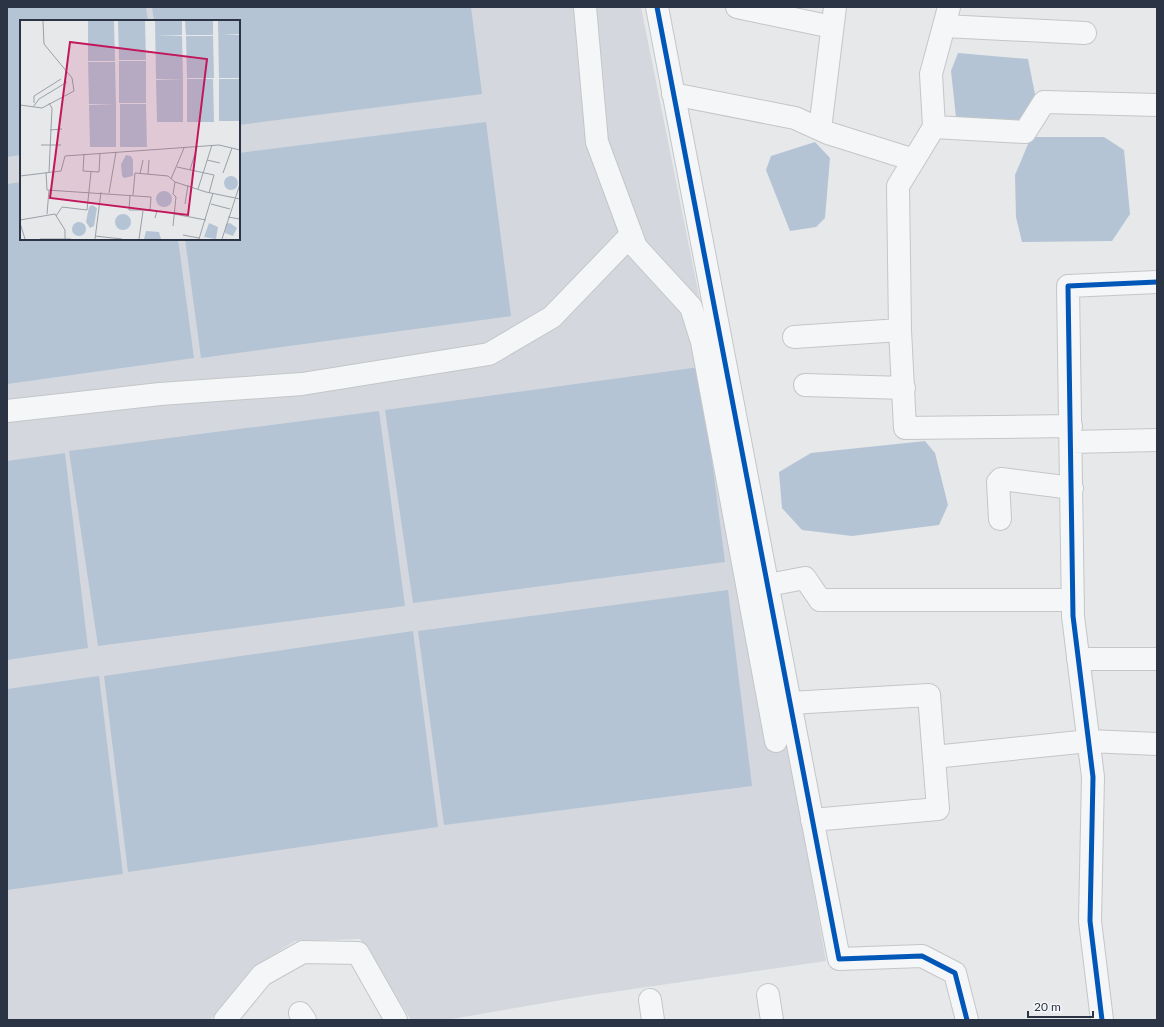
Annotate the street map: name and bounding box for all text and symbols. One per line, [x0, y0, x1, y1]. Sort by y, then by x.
inset map [20, 20, 240, 240]
scale bar [1028, 993, 1093, 1019]
text: 20 m [1034, 999, 1061, 1014]

